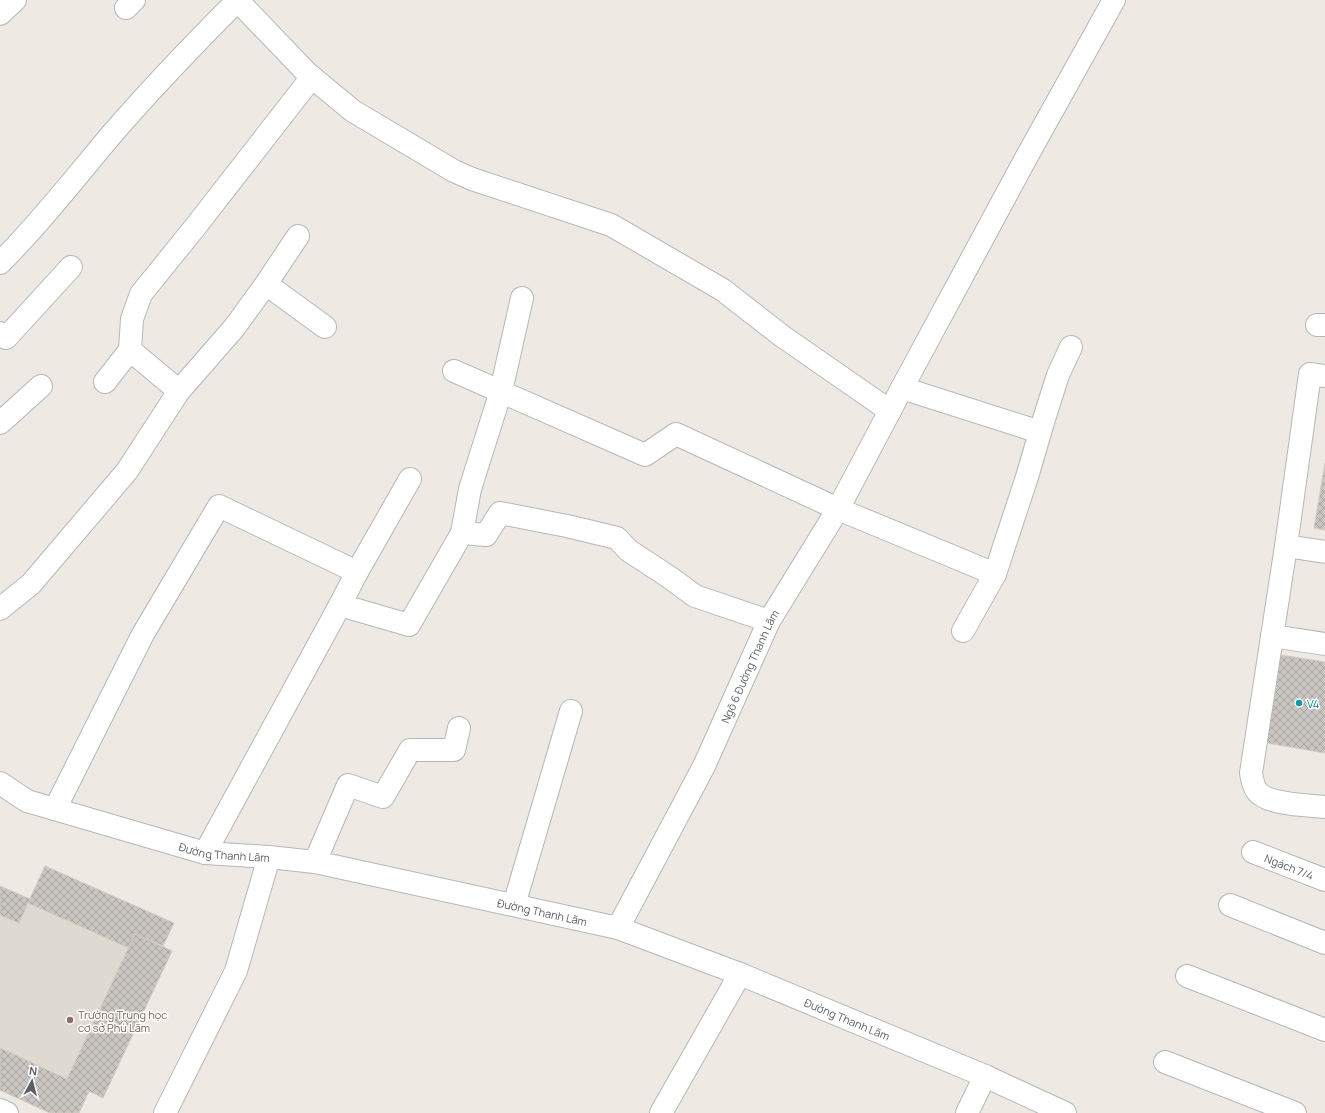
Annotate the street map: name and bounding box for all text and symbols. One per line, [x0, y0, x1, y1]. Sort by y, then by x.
street label: Ngõ 6 Đường Thanh Lãm [717, 607, 782, 725]
place label: V4 [1307, 696, 1319, 711]
marker: V4 [1294, 698, 1304, 708]
street label: Đường Thanh Lãm [177, 838, 270, 865]
street label: Ngách 7/4 [1263, 850, 1316, 882]
street label: Đường Thanh Lãm [496, 894, 589, 929]
street label: Đường Thanh Lãm [802, 994, 892, 1043]
place label: Trường Trung học cơ sở Phú Lãm [78, 1007, 167, 1035]
marker: Trường Trung học cơ sở Phú Lãm [65, 1015, 75, 1025]
north arrow [12, 1061, 52, 1101]
text: N [28, 1063, 38, 1079]

